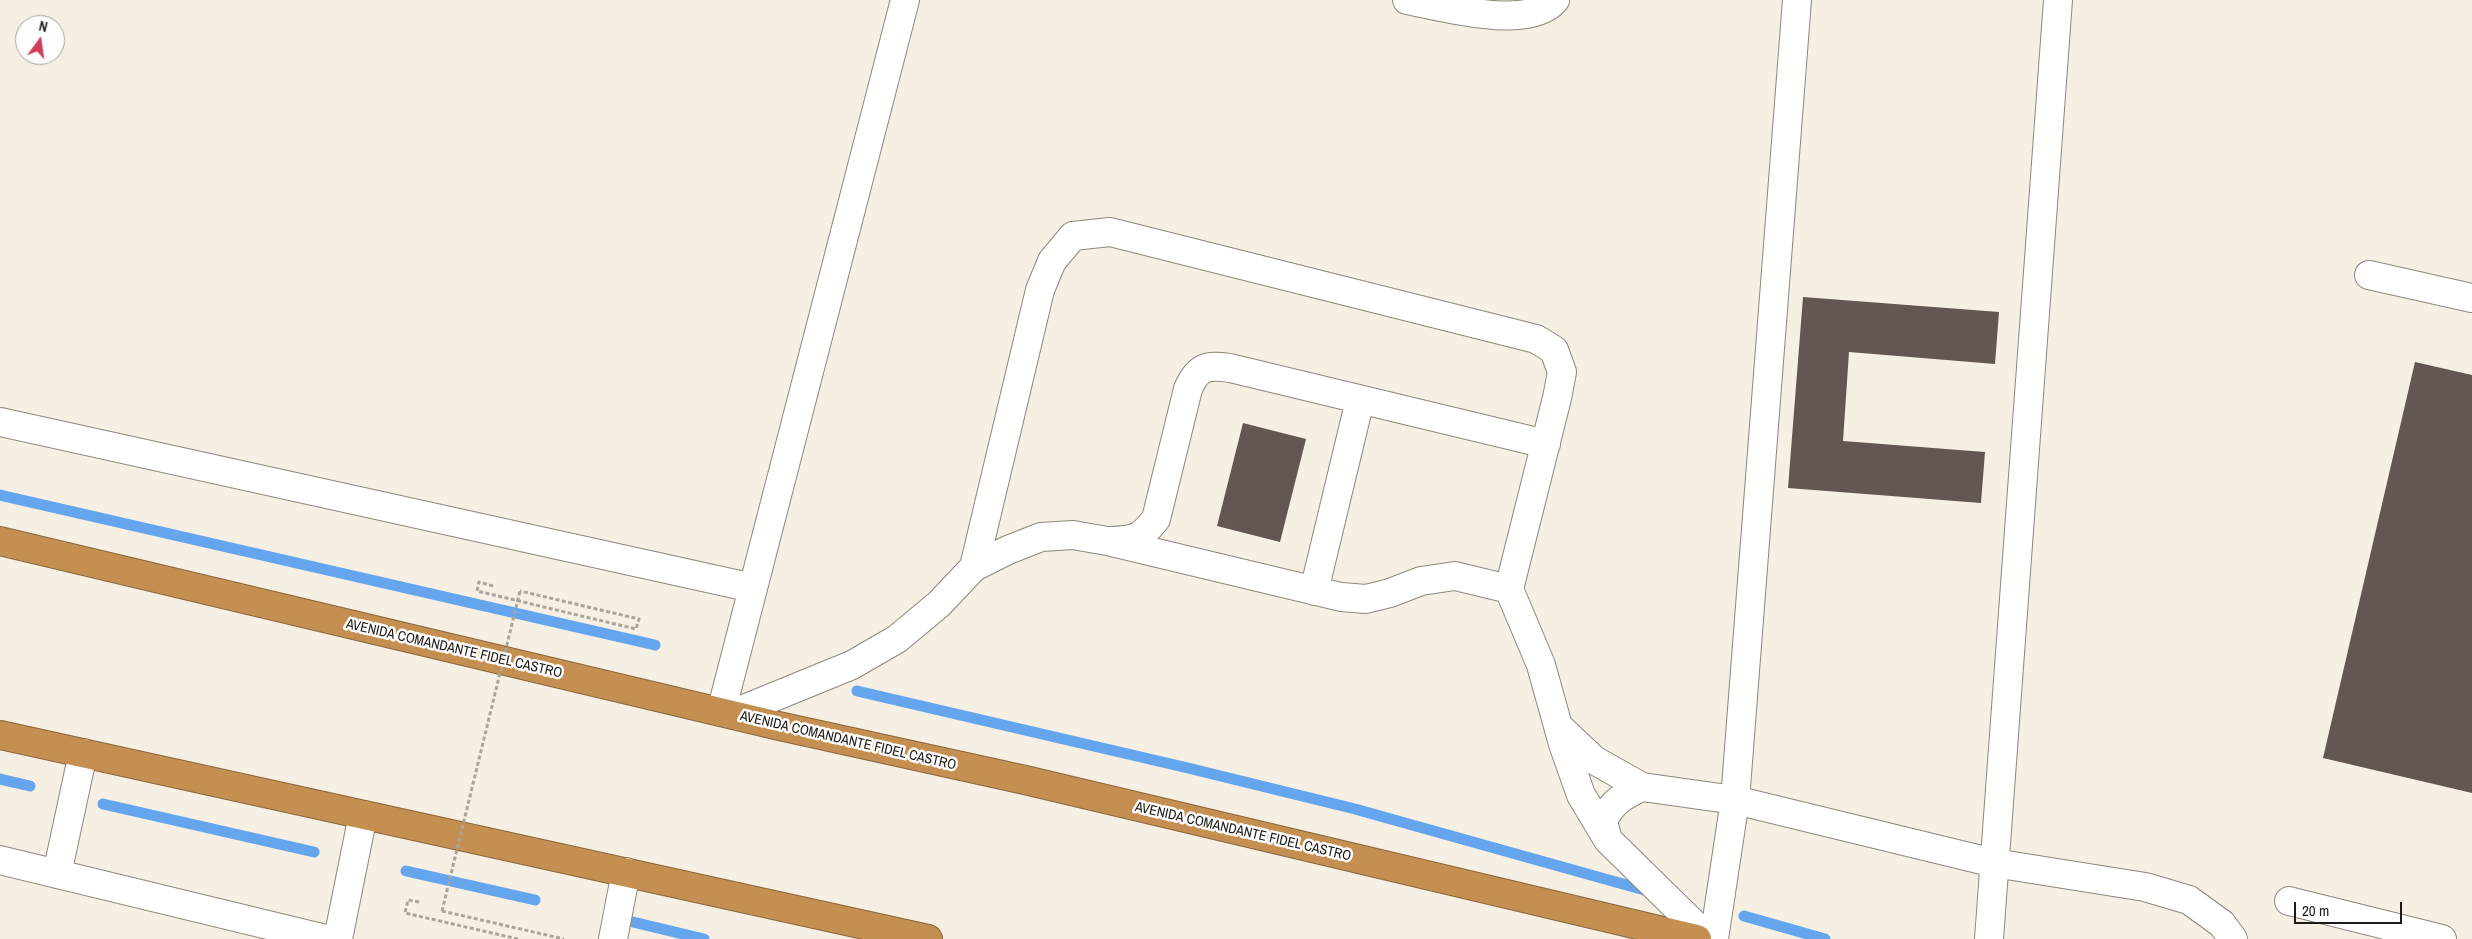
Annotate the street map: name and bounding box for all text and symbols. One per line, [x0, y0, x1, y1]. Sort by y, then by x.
north arrow [15, 15, 65, 65]
text: N [37, 17, 50, 36]
street label: AVENIDA COMANDANTE FIDEL CASTRO [344, 616, 564, 682]
street label: AVENIDA COMANDANTE FIDEL CASTRO [738, 708, 958, 774]
street label: AVENIDA COMANDANTE FIDEL CASTRO [1133, 799, 1353, 865]
scale bar [2297, 892, 2404, 924]
text: 20 m [2302, 900, 2329, 921]

